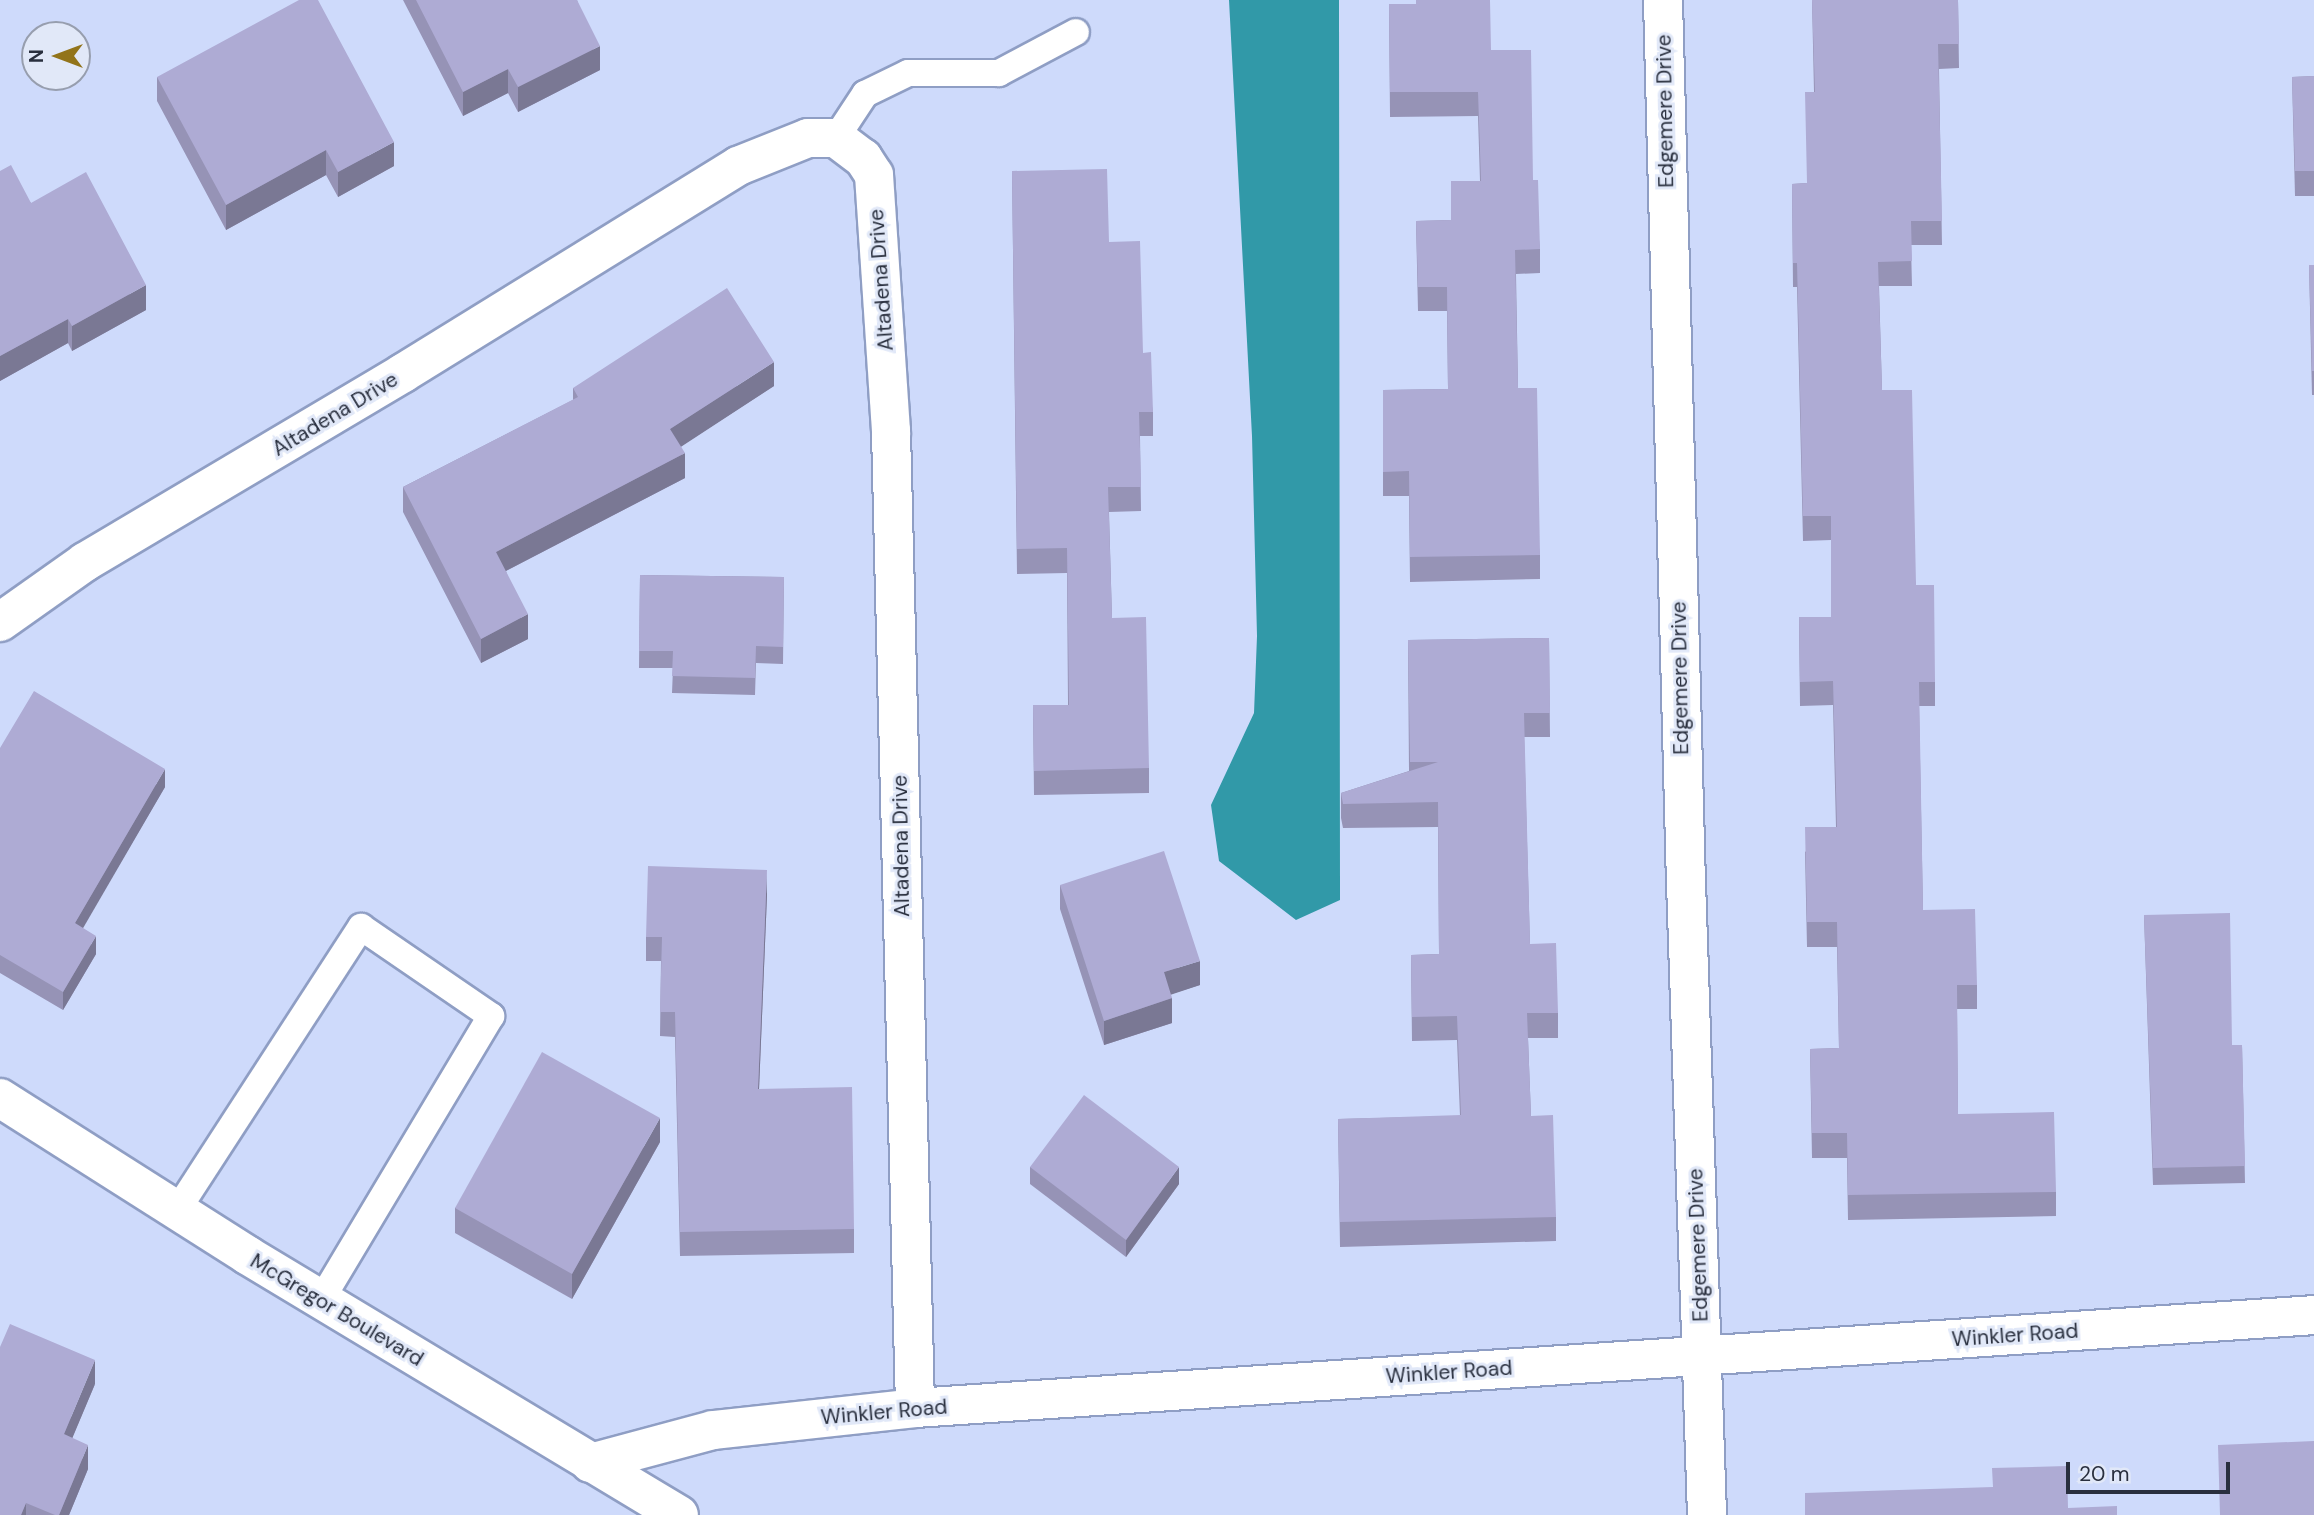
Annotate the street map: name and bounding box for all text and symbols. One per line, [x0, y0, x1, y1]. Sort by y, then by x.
north arrow [21, 21, 91, 91]
street label: Edgemere Drive [1651, 34, 1679, 188]
text: N [24, 49, 49, 63]
street label: Altadena Drive [863, 208, 899, 352]
street label: Altadena Drive [268, 367, 402, 461]
street label: Edgemere Drive [1666, 601, 1694, 755]
street label: Altadena Drive [887, 775, 915, 917]
street label: Edgemere Drive [1683, 1168, 1713, 1322]
street label: McGregor Boulevard [246, 1248, 428, 1372]
street label: Winkler Road [1951, 1318, 2079, 1352]
street label: Winkler Road [1385, 1355, 1513, 1389]
street label: Winkler Road [820, 1394, 948, 1430]
scale bar [2069, 1448, 2234, 1492]
text: 20 m [2079, 1460, 2130, 1488]

